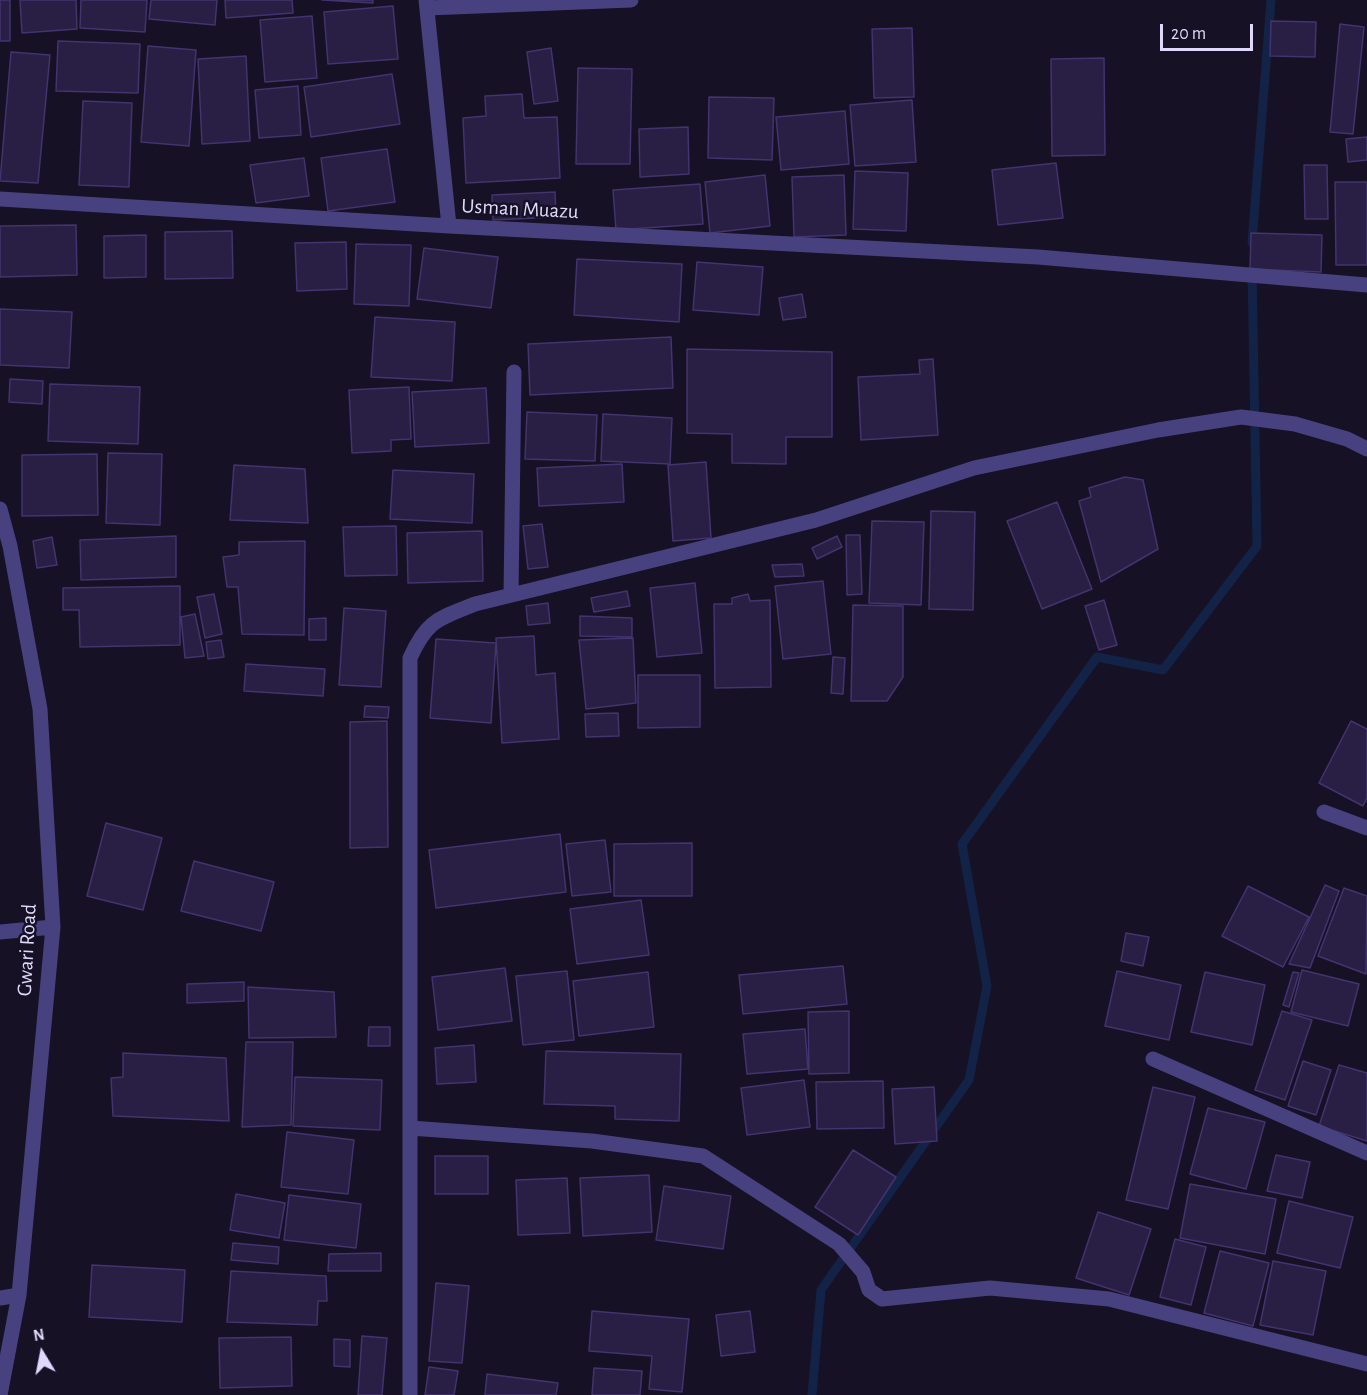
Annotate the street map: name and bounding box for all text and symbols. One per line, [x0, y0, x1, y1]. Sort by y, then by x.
scale bar [1163, 12, 1256, 50]
text: 20 m [1171, 25, 1206, 43]
street label: Usman Muazu [461, 193, 579, 225]
street label: Gwari Road [12, 903, 42, 997]
north arrow [12, 1323, 72, 1383]
text: N [32, 1326, 46, 1344]

